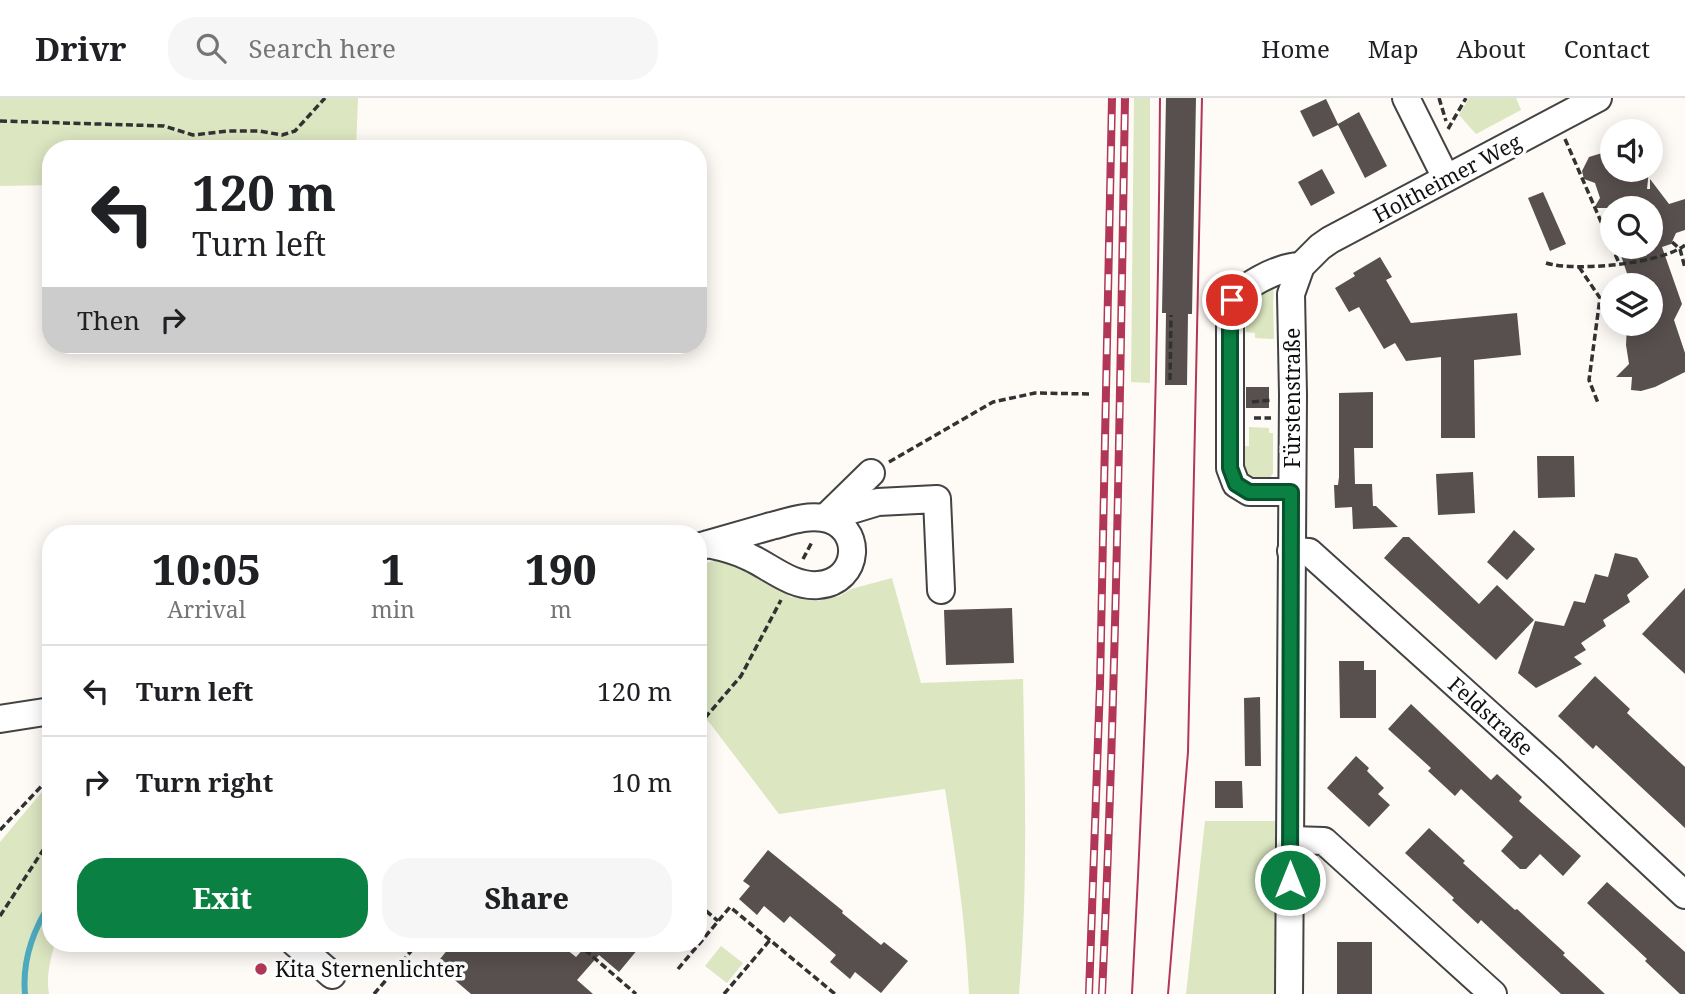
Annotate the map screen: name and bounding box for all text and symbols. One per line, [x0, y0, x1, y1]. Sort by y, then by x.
search box [168, 17, 658, 80]
text: Drivr [35, 26, 126, 71]
icon: search [192, 29, 230, 67]
text: Search here [248, 30, 396, 66]
text: Home [1261, 32, 1330, 65]
text: Map [1368, 32, 1419, 65]
text: About [1457, 32, 1526, 65]
text: Contact [1564, 32, 1650, 65]
map controls [1600, 119, 1663, 336]
button: sound [1600, 119, 1663, 182]
street label: Holtheimer Weg [1368, 127, 1526, 229]
text: 120 m [192, 159, 336, 225]
icon: left [77, 168, 168, 259]
button: search [1600, 196, 1663, 259]
text: Turn left [192, 222, 326, 265]
pin [1202, 270, 1262, 330]
button: layers [1600, 273, 1663, 336]
icon: arrive [1213, 281, 1251, 319]
icon: right [154, 301, 192, 339]
text: Then [77, 302, 140, 338]
street label: Fürstenstraße [1278, 328, 1306, 468]
text: 10:05 [152, 540, 261, 597]
text: 1 [381, 540, 405, 597]
text: 190 [525, 540, 597, 597]
text: Arrival [167, 593, 246, 625]
text: min [371, 593, 415, 625]
text: m [550, 593, 572, 625]
street label: Feldstraße [1443, 670, 1539, 762]
icon: left [77, 672, 115, 710]
text: Turn left [136, 673, 253, 709]
text: 120 m [597, 673, 672, 709]
icon: right [77, 763, 115, 801]
text: Turn right [136, 764, 273, 800]
text: 10 m [612, 764, 672, 800]
position arrow [1253, 843, 1327, 917]
button: Exit [77, 858, 368, 938]
button: Share [382, 858, 672, 938]
place label: Kita Sternenlichter [275, 955, 465, 983]
marker: Kita Sternenlichter [253, 961, 269, 977]

